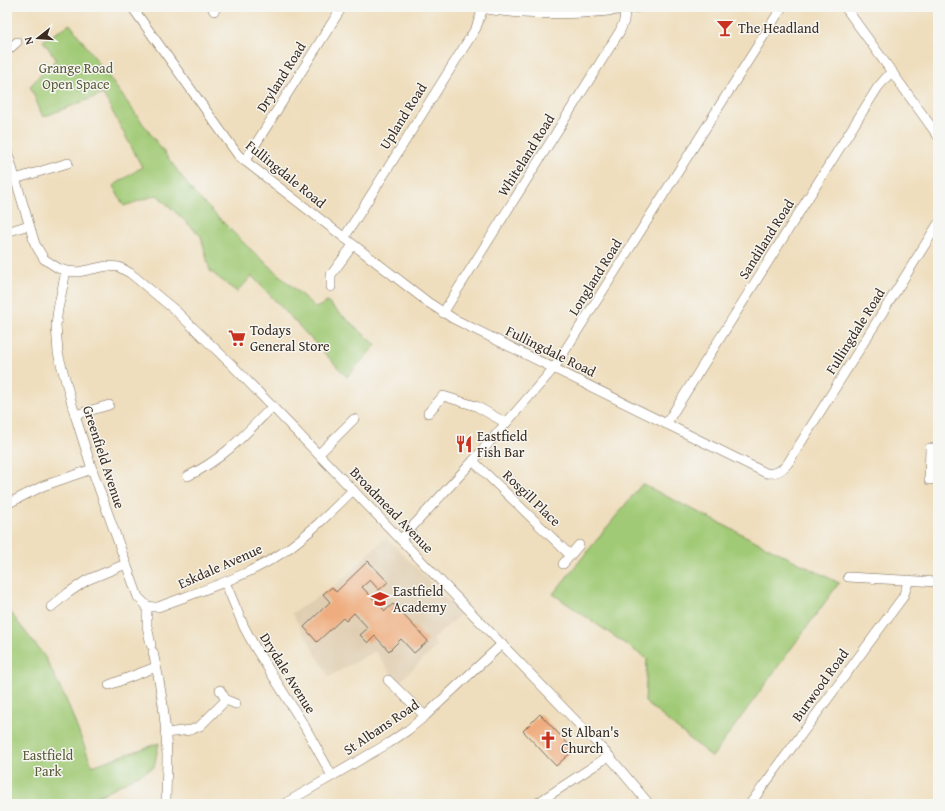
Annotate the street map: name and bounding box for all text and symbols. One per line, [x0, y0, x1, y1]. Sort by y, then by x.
north arrow [18, 18, 58, 58]
bar icon: The Headland [715, 18, 735, 38]
place label: The Headland [738, 18, 820, 38]
text: N [20, 34, 37, 47]
street label: Dryland Road [251, 38, 311, 116]
park label: Grange Road Open Space [39, 58, 114, 94]
street label: Upland Road [375, 78, 432, 153]
street label: Whiteland Road [493, 110, 560, 200]
street label: Fullingdale Road [242, 135, 331, 213]
street label: Sandiland Road [733, 195, 799, 283]
street label: Longland Road [563, 234, 627, 319]
street label: Fullingdale Road [821, 284, 890, 378]
place label: Todays General Store [250, 320, 330, 356]
street label: Fullingdale Road [503, 321, 600, 382]
supermarket icon: Todays General Store [227, 328, 247, 348]
street label: Greenfield Avenue [78, 403, 130, 512]
place label: Eastfield Fish Bar [477, 426, 528, 462]
restaurant icon: Eastfield Fish Bar [454, 434, 474, 454]
street label: Broadmead Avenue [346, 462, 439, 558]
street label: Rosgill Place [499, 465, 566, 531]
street label: Eskdale Avenue [175, 538, 266, 594]
place label: Eastfield Academy [393, 581, 447, 617]
school or university icon: Eastfield Academy [370, 589, 390, 609]
street label: Drydale Avenue [255, 629, 321, 718]
street label: Burwood Road [787, 644, 853, 725]
street label: St Albans Road [339, 694, 423, 760]
place label: St Alban's Church [561, 722, 619, 758]
church icon: St Alban's Church [538, 730, 558, 750]
park label: Eastfield Park [23, 745, 74, 781]

